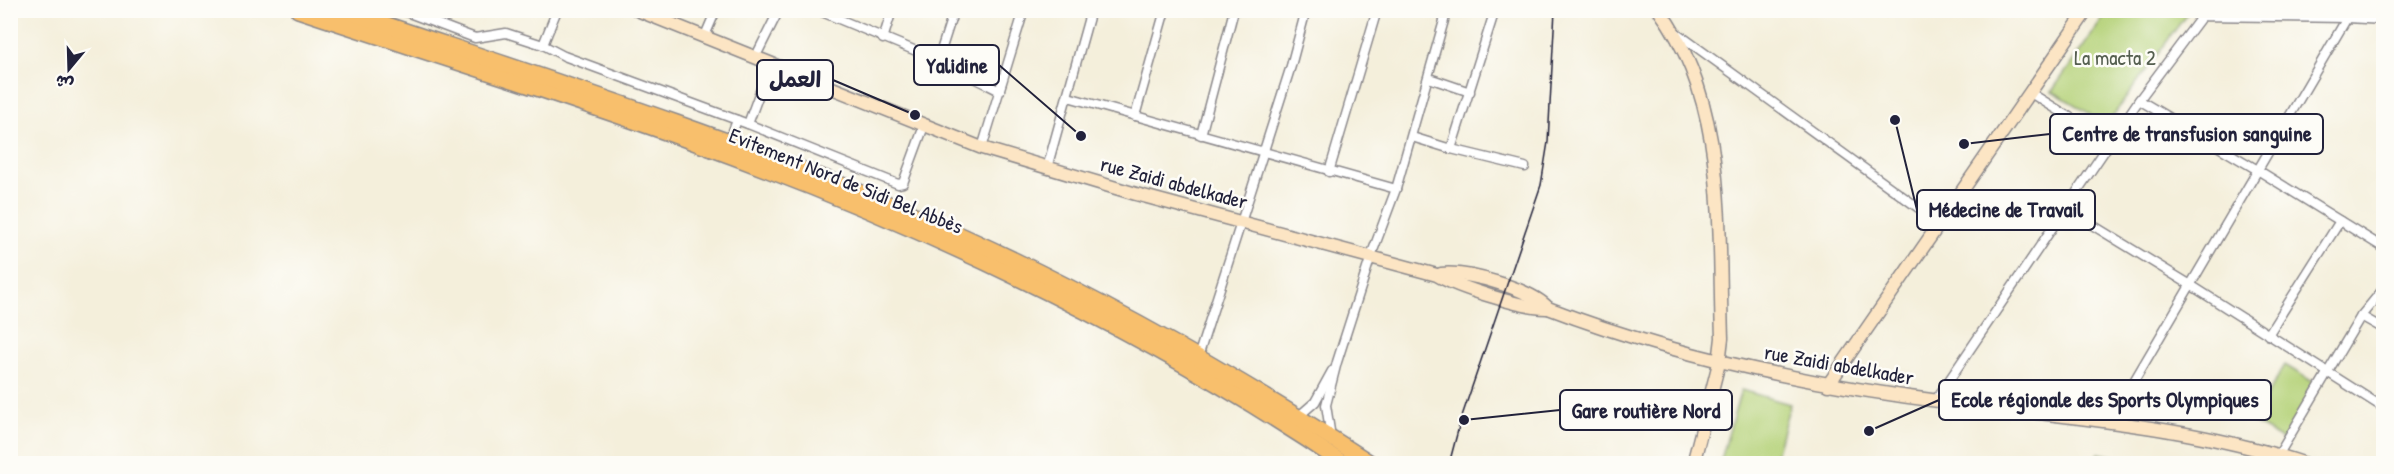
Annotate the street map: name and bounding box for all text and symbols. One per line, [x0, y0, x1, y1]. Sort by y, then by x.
north arrow [39, 39, 99, 99]
park label: La macta 2 [2074, 43, 2156, 72]
callout: Yalidine [914, 45, 999, 85]
text: Yalidine [926, 50, 988, 80]
callout: العمل [757, 60, 833, 100]
text: العمل [769, 64, 821, 94]
text: ش [52, 70, 76, 96]
callout: Centre de transfusion sanguine [2050, 114, 2323, 154]
text: Centre de transfusion sanguine [2062, 118, 2312, 149]
street label: Evitement Nord de Sidi Bel Abbès [725, 120, 967, 241]
street label: rue Zaidi abdelkader [1097, 149, 1251, 216]
callout: Médecine de Travail [1917, 190, 2095, 230]
text: Médecine de Travail [1929, 194, 2084, 224]
street label: rue Zaidi abdelkader [1762, 337, 1916, 392]
callout: Ecole régionale des Sports Olympiques [1939, 380, 2271, 420]
text: Ecole régionale des Sports Olympiques [1951, 384, 2259, 415]
callout: Gare routière Nord [1560, 390, 1732, 430]
text: Gare routière Nord [1572, 395, 1721, 425]

